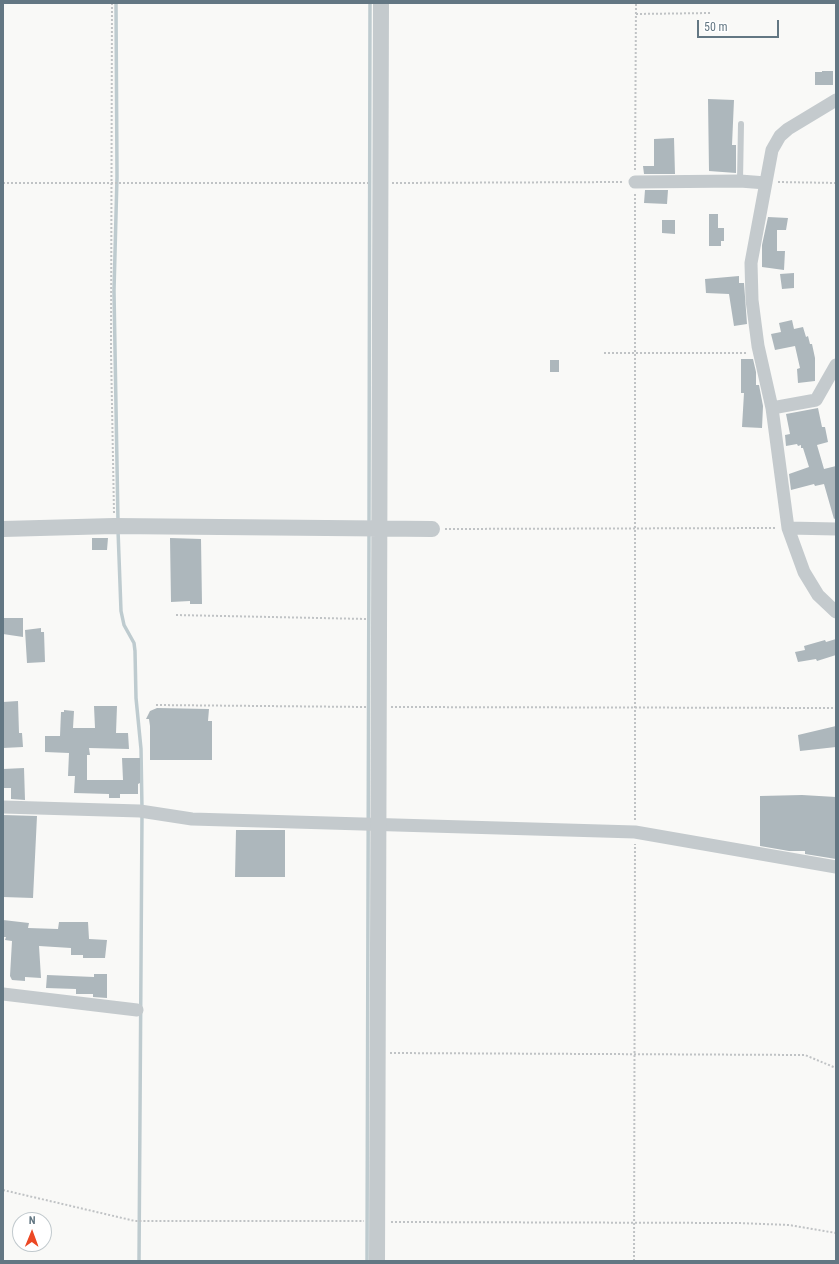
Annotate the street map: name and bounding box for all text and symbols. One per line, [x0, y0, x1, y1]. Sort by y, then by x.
scale bar [699, 12, 781, 38]
text: 50 m [704, 20, 728, 34]
north arrow [12, 1212, 52, 1252]
text: N [29, 1214, 36, 1227]

